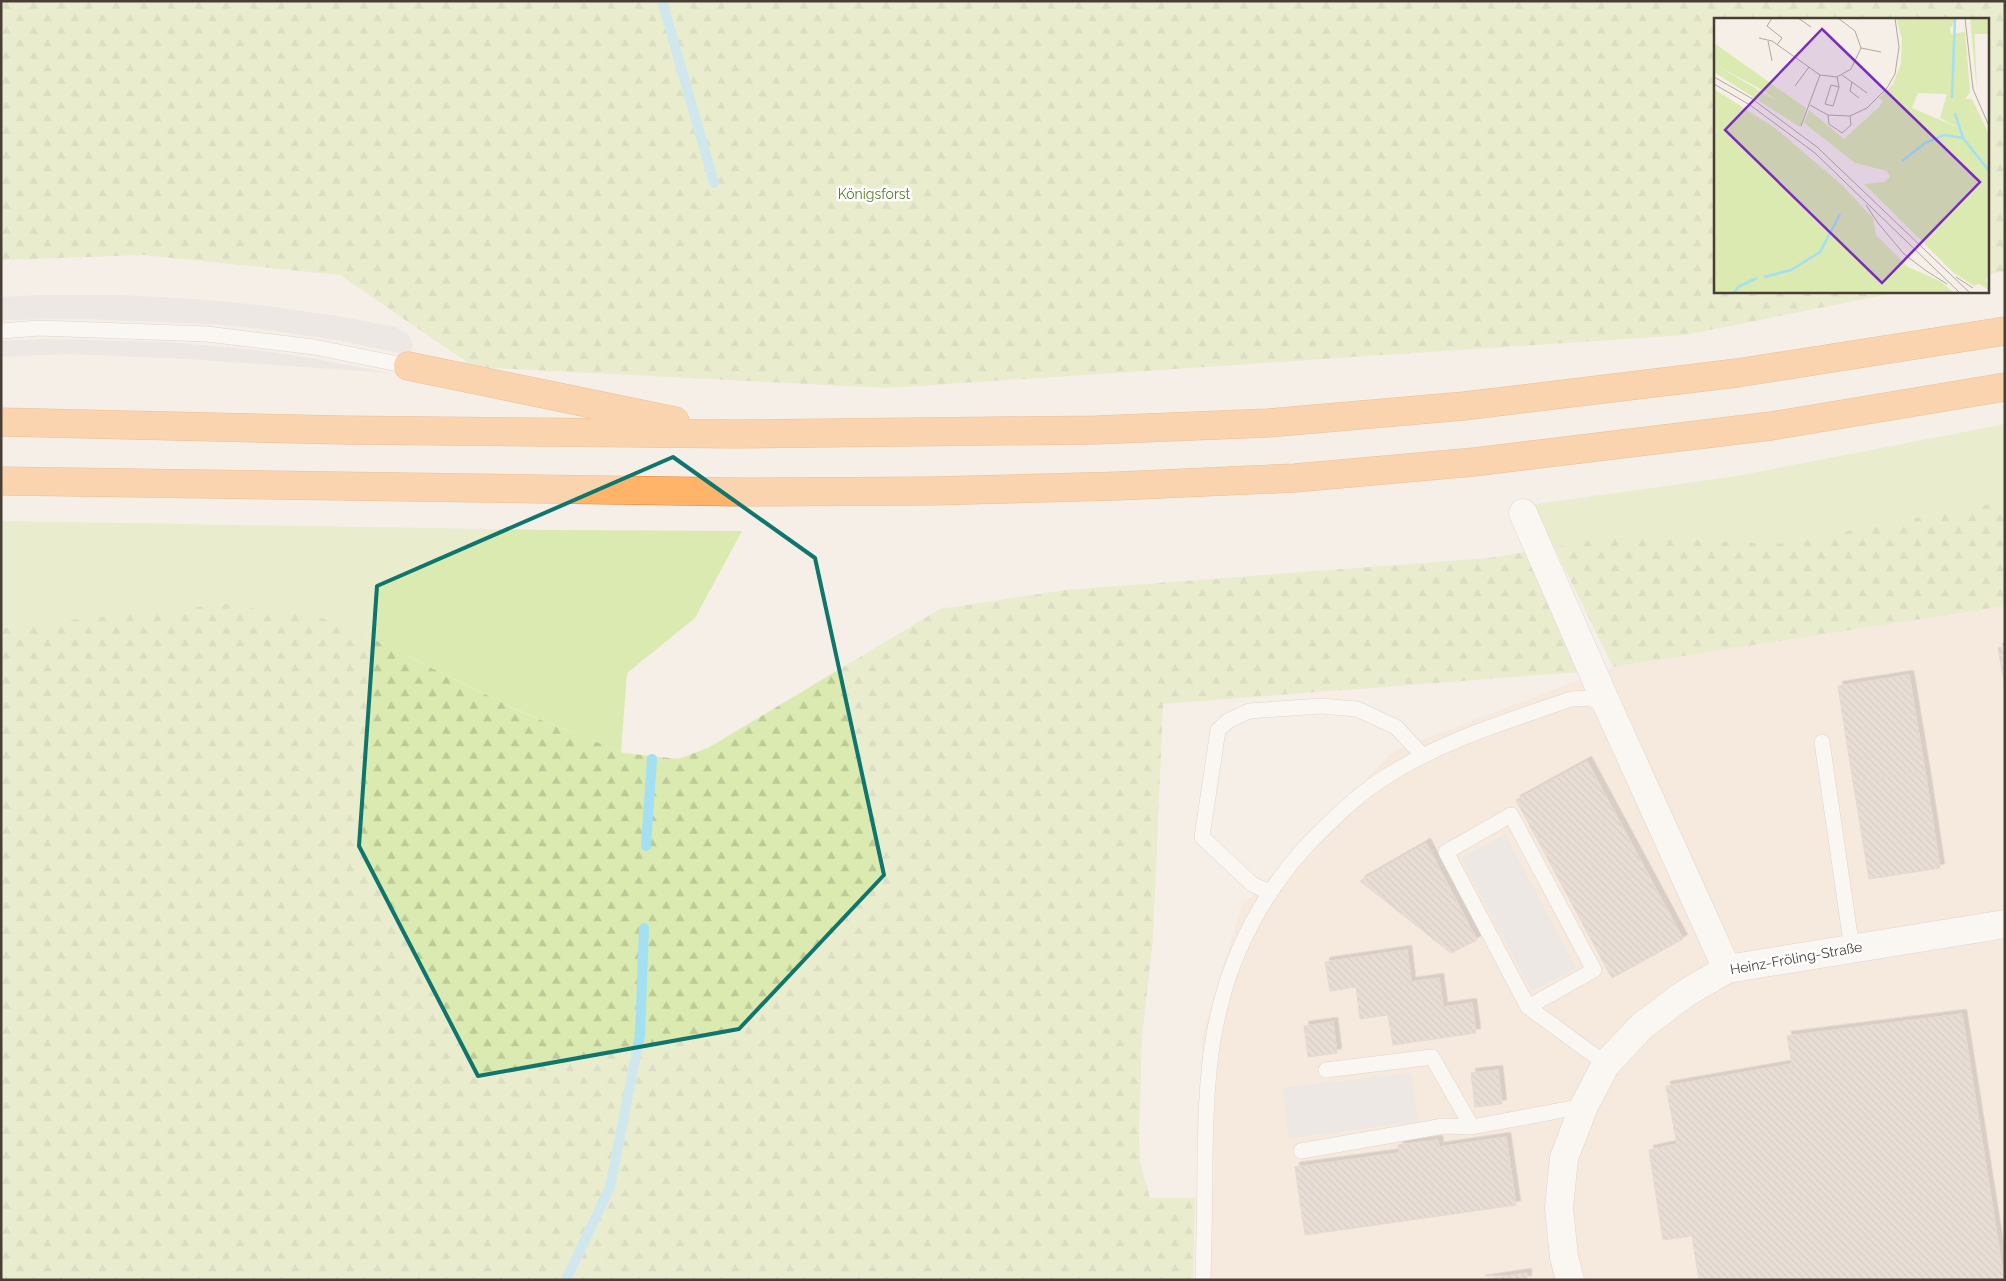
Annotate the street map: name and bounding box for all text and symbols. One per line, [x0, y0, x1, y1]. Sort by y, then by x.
inset map [1714, 18, 1988, 292]
park label: Königsforst [838, 186, 911, 202]
street label: Heinz-Fröling-Straße [1729, 938, 1863, 978]

